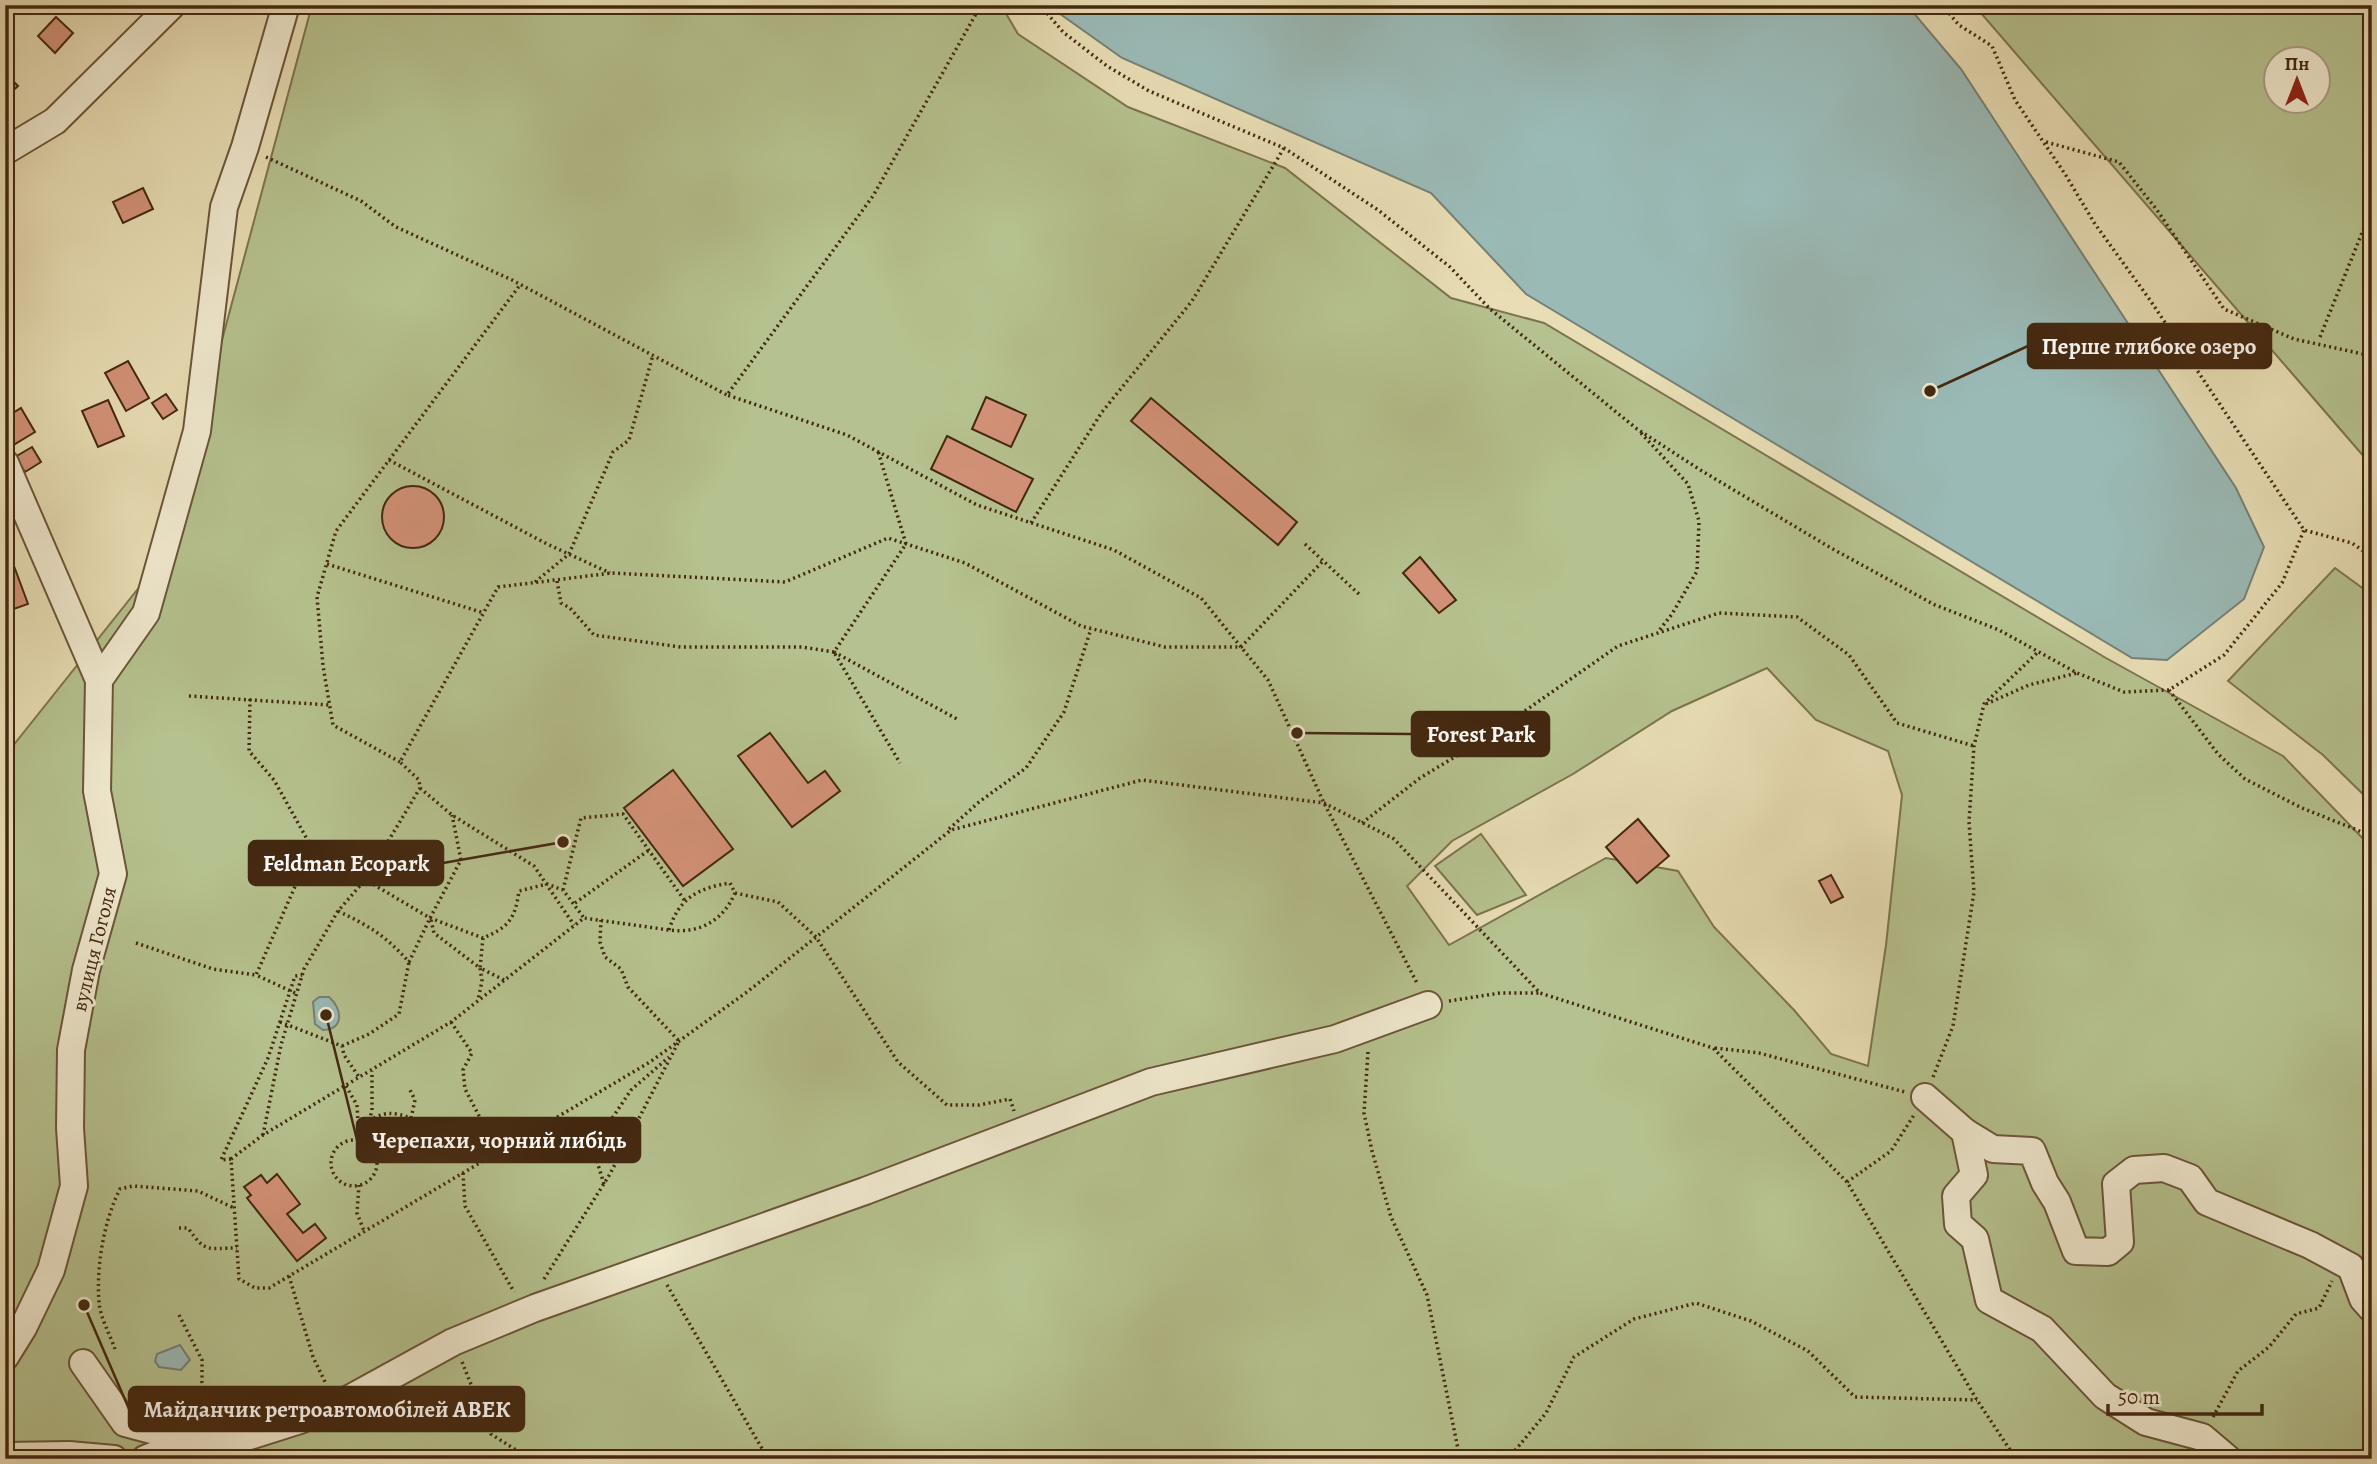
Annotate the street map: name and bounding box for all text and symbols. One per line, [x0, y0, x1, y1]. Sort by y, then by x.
north arrow [2262, 46, 2332, 116]
text: Пн [2285, 51, 2309, 77]
callout: Перше глибоке озеро [2028, 324, 2271, 368]
text: Перше глибоке озеро [2042, 331, 2256, 362]
callout: Forest Park [1412, 712, 1549, 756]
text: Forest Park [1427, 719, 1536, 750]
callout: Feldman Ecopark [249, 841, 443, 885]
text: Feldman Ecopark [263, 848, 429, 879]
street label: вулиця Гоголя [65, 884, 123, 1014]
callout: Черепахи, чорний либідь [357, 1118, 640, 1162]
text: Черепахи, чорний либідь [372, 1125, 627, 1156]
scale bar [2108, 1373, 2262, 1417]
text: 50 m [2118, 1383, 2160, 1411]
callout: Майданчик ретроавтомобілей АВЕК [129, 1387, 524, 1431]
text: Майданчик ретроавтомобілей АВЕК [143, 1394, 511, 1425]

